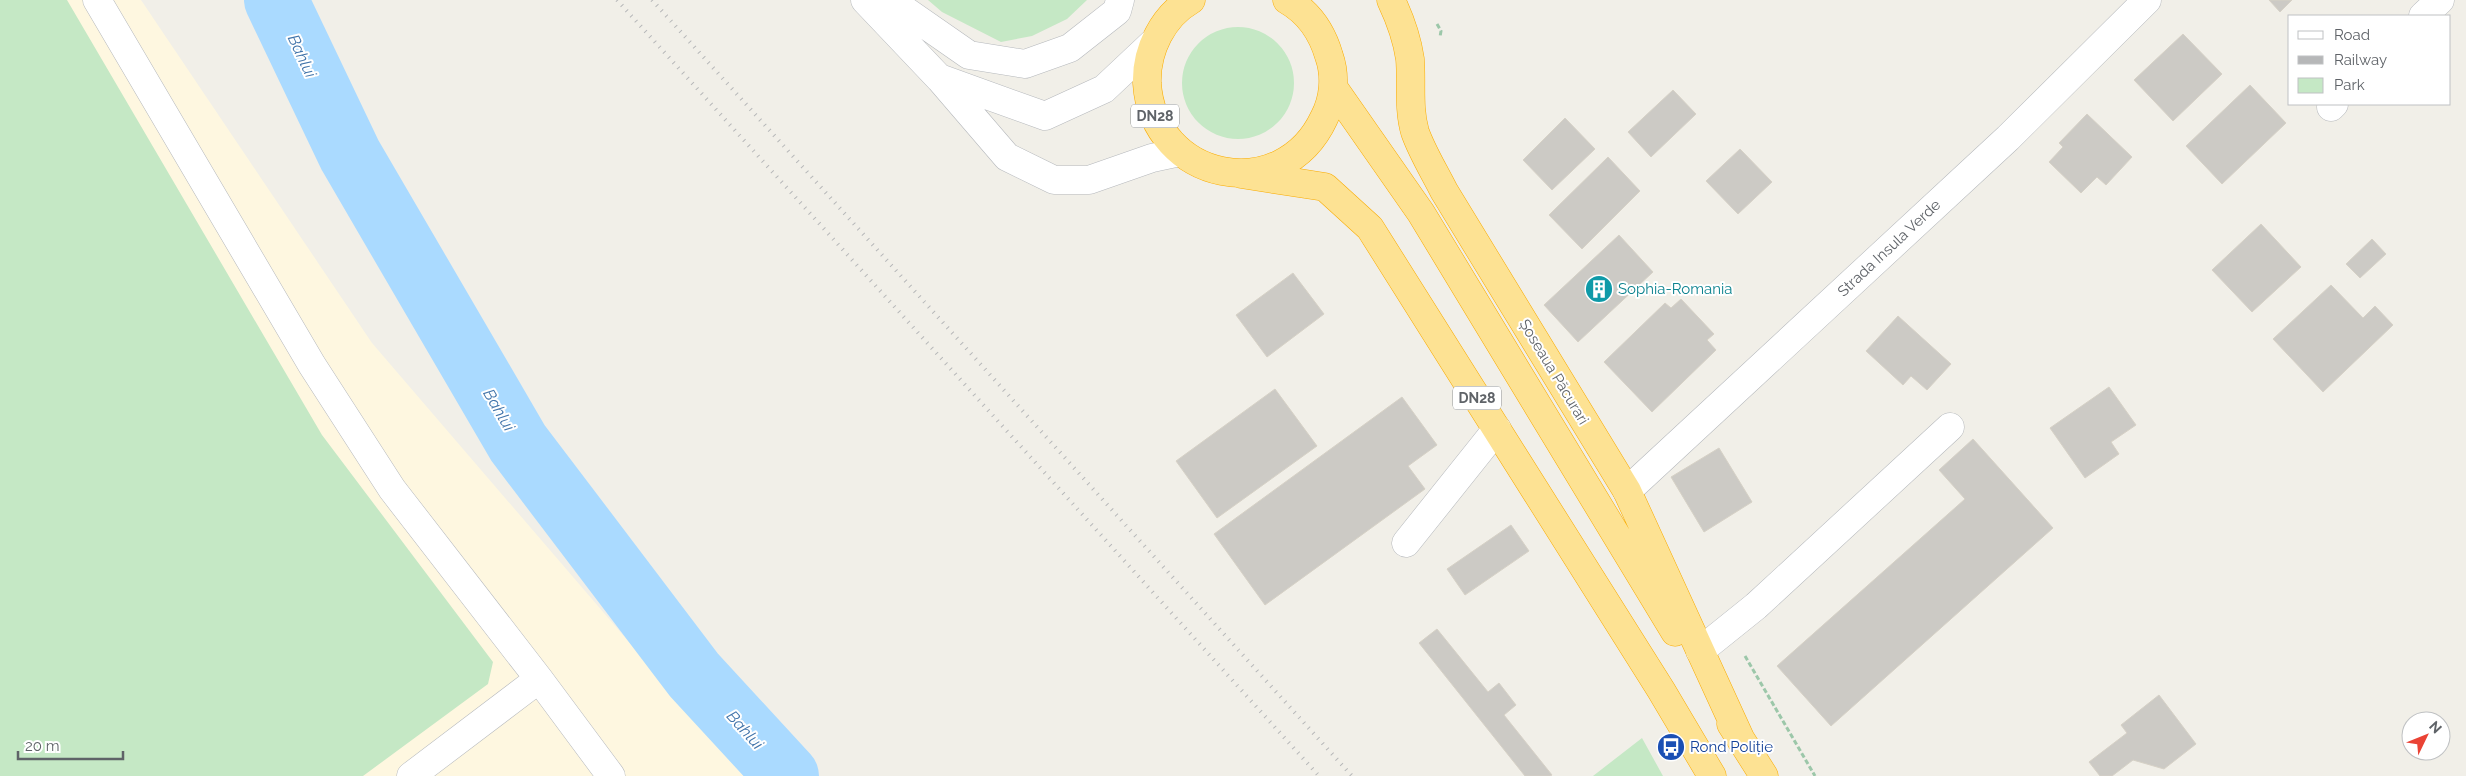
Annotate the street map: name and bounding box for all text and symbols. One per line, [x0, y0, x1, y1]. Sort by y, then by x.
legend [2288, 15, 2451, 105]
text: Road [2334, 26, 2370, 44]
water label: Bahlui [284, 31, 320, 81]
text: Railway [2334, 51, 2387, 69]
text: Park [2334, 76, 2365, 94]
road number: DN28 [1131, 104, 1179, 128]
street label: Strada Insula Verde [1834, 196, 1944, 300]
building icon: Sophia-Romania [1584, 274, 1614, 304]
place label: Sophia-Romania [1618, 280, 1732, 298]
street label: Șoseaua Păcurari [1515, 316, 1593, 428]
water label: Bahlui [479, 386, 519, 435]
road number: DN28 [1453, 386, 1501, 409]
water label: Bahlui [723, 707, 768, 754]
north arrow [2401, 711, 2451, 761]
text: N [2426, 718, 2445, 736]
scale bar [18, 728, 122, 760]
bus stop icon: Rond Poliție [1656, 732, 1686, 762]
text: 20 m [25, 737, 60, 755]
place label: Rond Poliție [1690, 738, 1773, 756]

